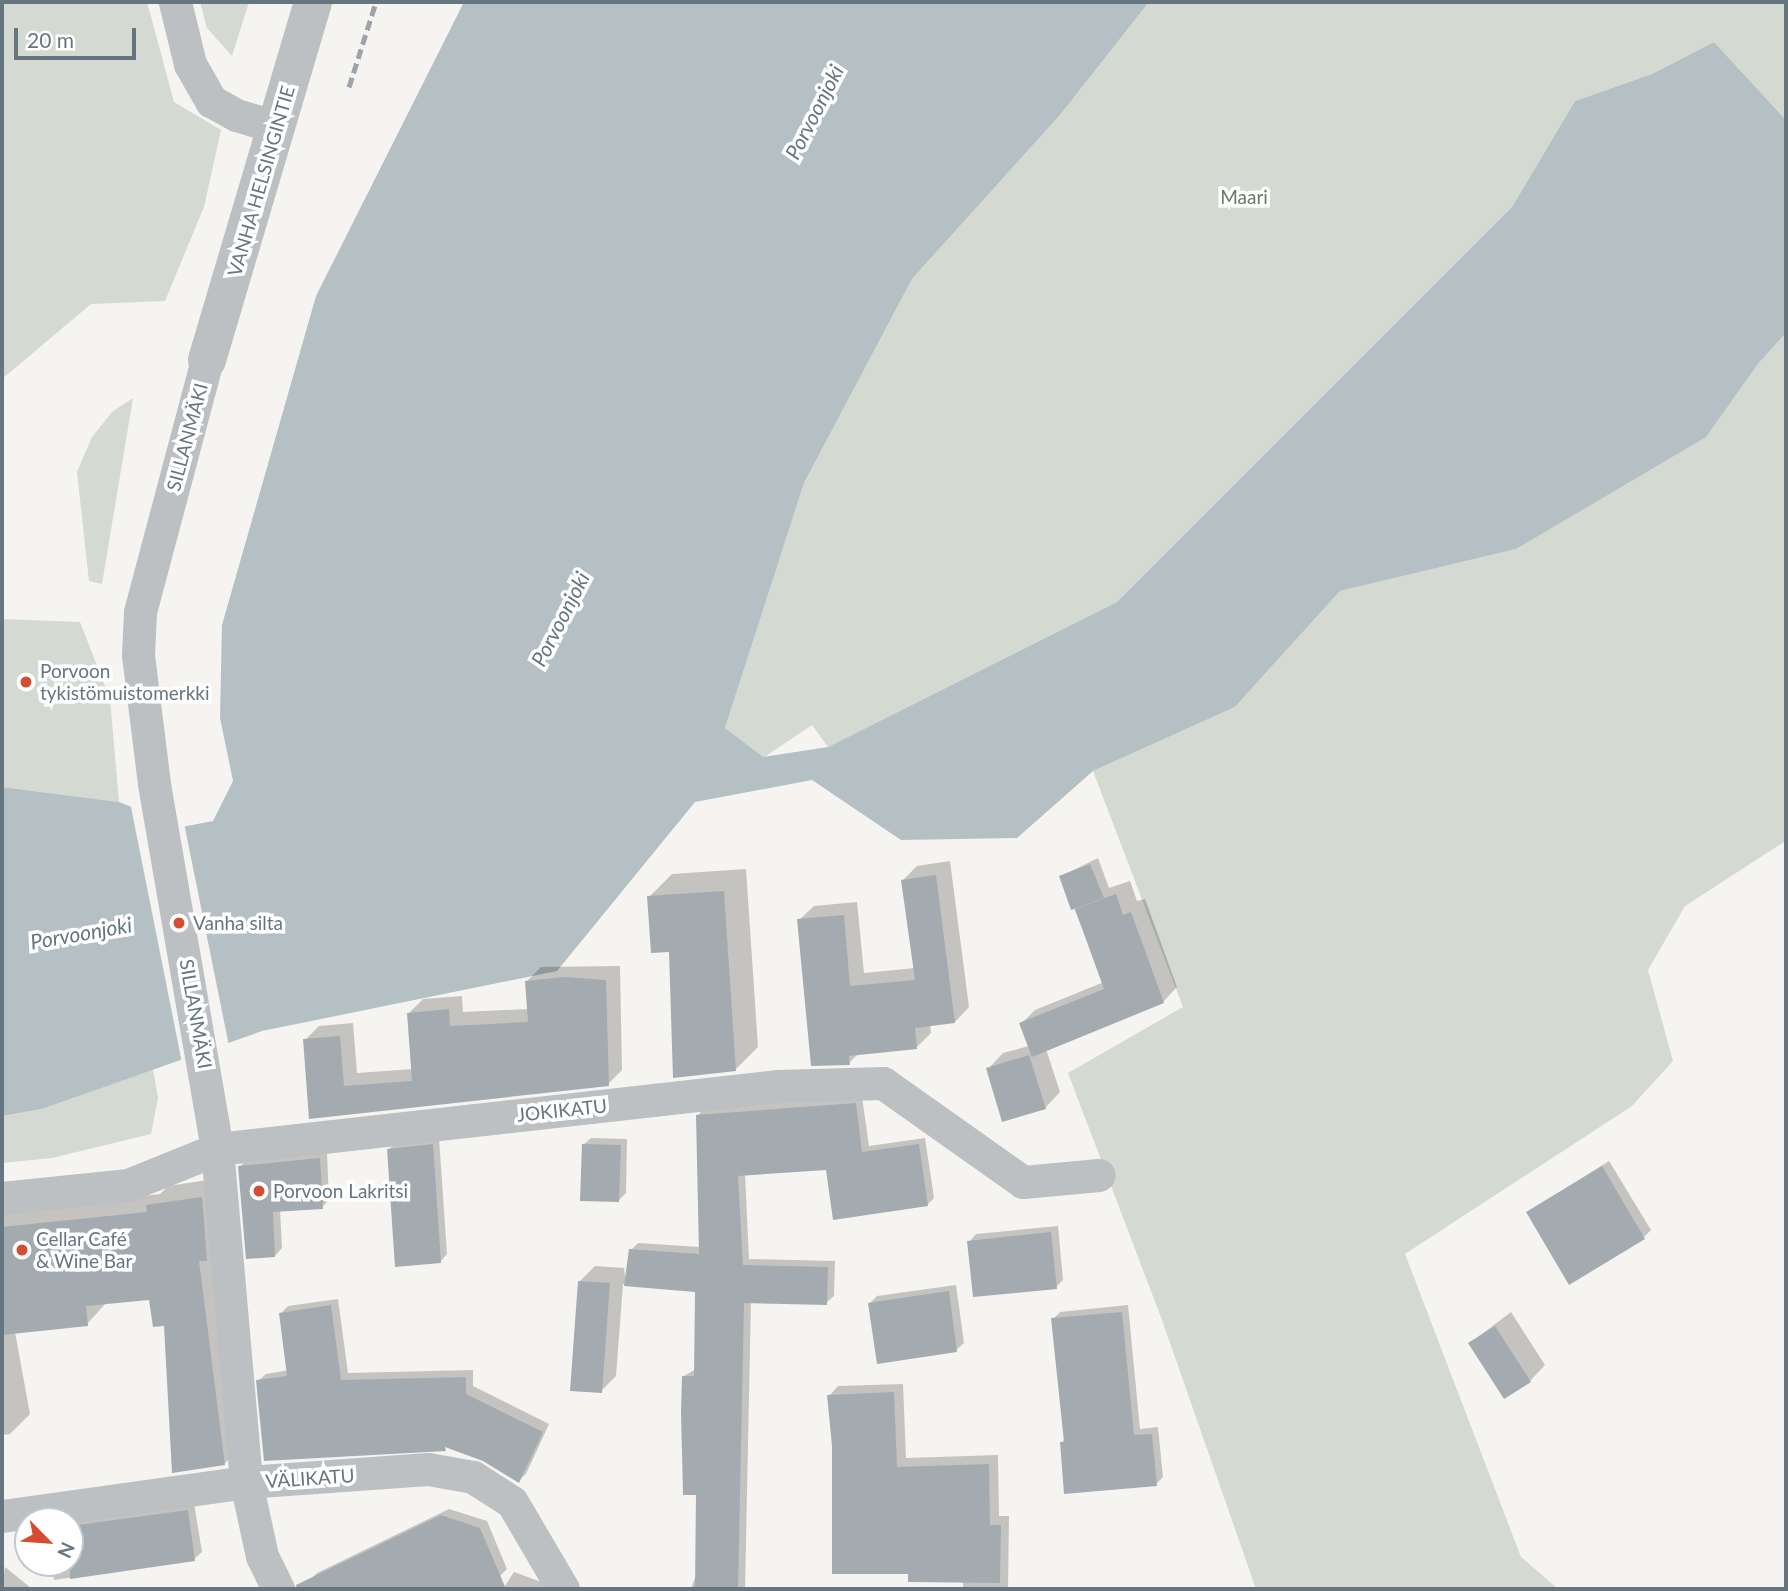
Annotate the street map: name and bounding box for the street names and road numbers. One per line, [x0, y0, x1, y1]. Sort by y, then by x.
street label: VANHA HELSINGINTIE [223, 83, 299, 279]
street label: SILLANMÄKI [162, 380, 212, 494]
street label: SILLANMÄKI [175, 957, 217, 1071]
street label: JOKIKATU [516, 1094, 608, 1126]
street label: VÄLIKATU [265, 1464, 355, 1492]

